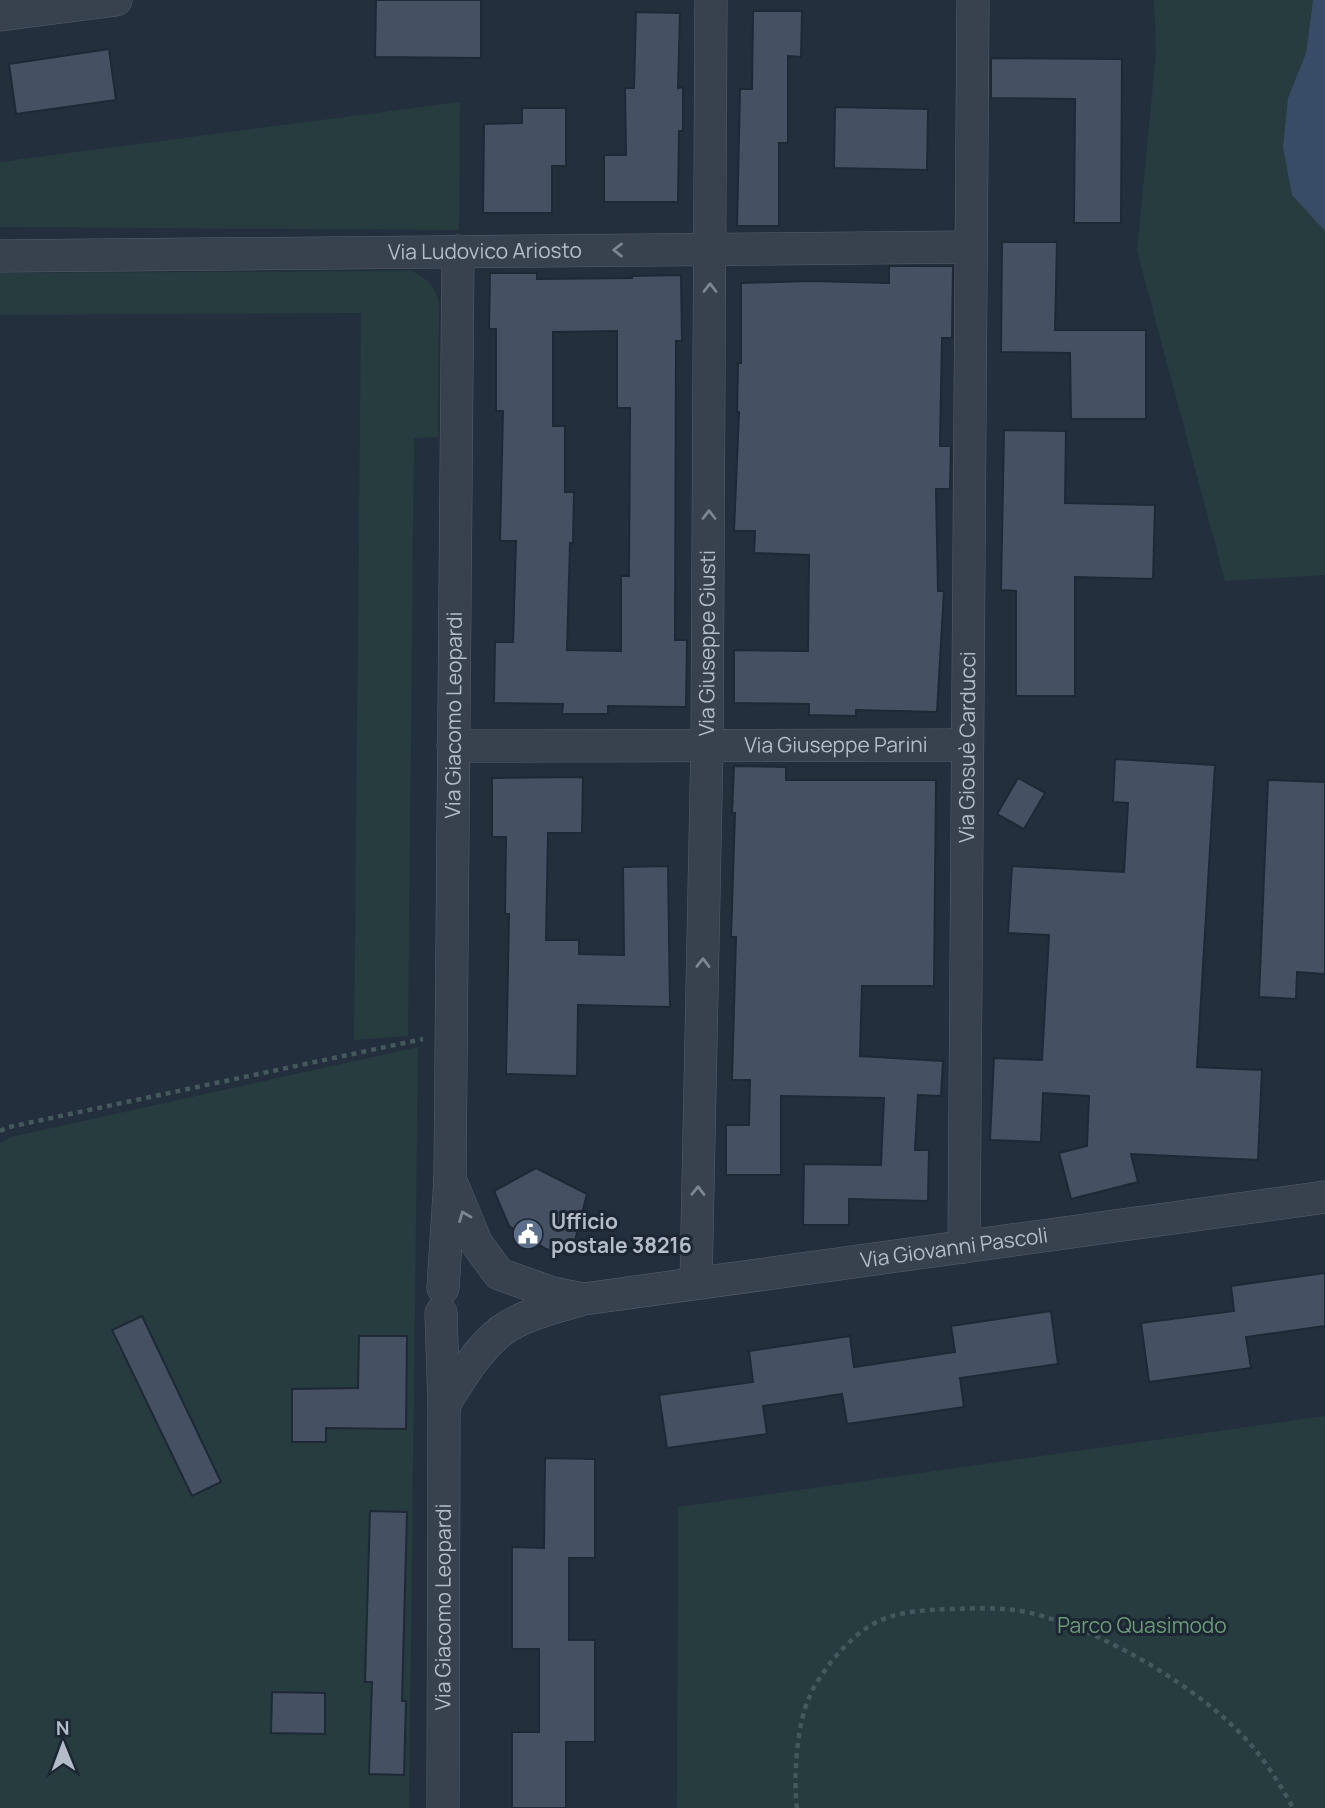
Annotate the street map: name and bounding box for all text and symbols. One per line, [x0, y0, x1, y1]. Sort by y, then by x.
street label: Via Ludovico Ariosto [388, 236, 582, 265]
one-way arrow [612, 242, 622, 258]
one-way arrow [702, 282, 718, 293]
one-way arrow [701, 510, 716, 521]
street label: Via Giuseppe Giusti [692, 550, 721, 736]
street label: Via Giacomo Leopardi [438, 611, 468, 819]
street label: Via Giosuè Carducci [952, 651, 981, 843]
street label: Via Giuseppe Parini [744, 730, 928, 758]
one-way arrow [695, 958, 710, 969]
one-way arrow [690, 1185, 706, 1196]
place label: Ufficio postale 38216 [551, 1207, 692, 1259]
one-way arrow [459, 1211, 473, 1223]
public building icon: Ufficio postale 38216 [511, 1217, 545, 1251]
street label: Via Giovanni Pascoli [858, 1220, 1050, 1274]
street label: Via Giacomo Leopardi [428, 1504, 457, 1710]
park label: Parco Quasimodo [1057, 1611, 1227, 1639]
north arrow [28, 1710, 98, 1780]
text: N [56, 1715, 70, 1741]

